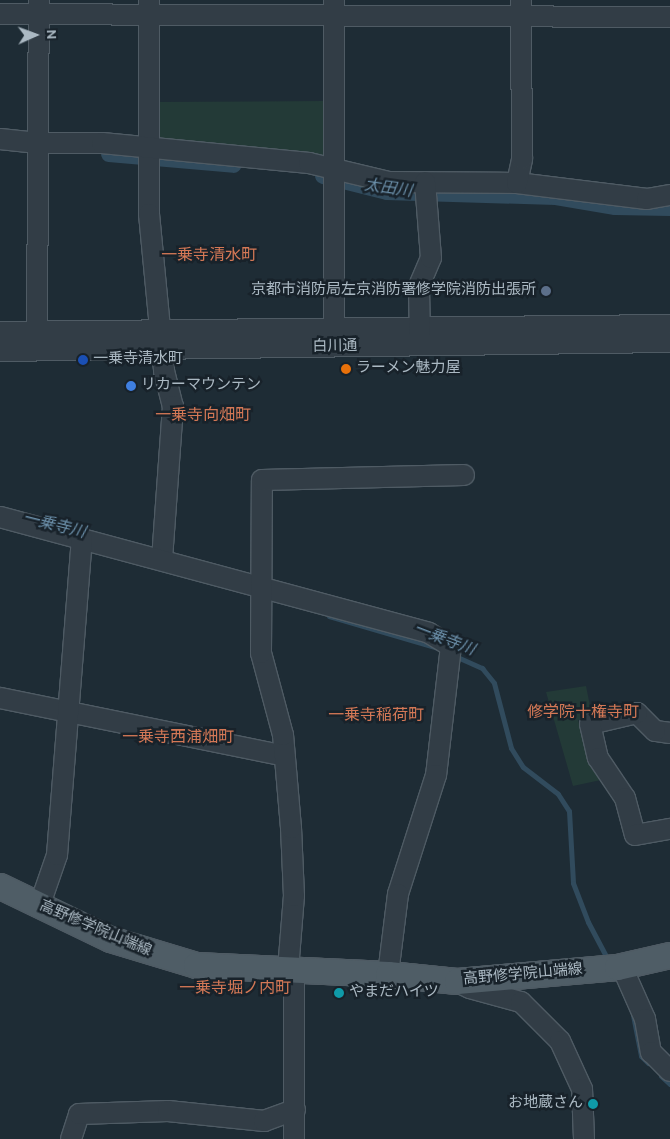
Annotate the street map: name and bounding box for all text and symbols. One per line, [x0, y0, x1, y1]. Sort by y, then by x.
north arrow [10, 10, 60, 60]
text: N [42, 29, 59, 40]
water label: 太田川 [363, 176, 413, 202]
district label: 一乗寺清水町 [161, 246, 257, 266]
place label: 京都市消防局左京消防署修学院消防出張所 [251, 282, 536, 300]
marker: 京都市消防局左京消防署修学院消防出張所 [540, 285, 552, 297]
street label: 白川通 [312, 338, 358, 356]
place label: 一乗寺清水町 [93, 351, 183, 369]
marker: 一乗寺清水町 [77, 354, 89, 366]
place label: ラーメン魅力屋 [356, 360, 461, 378]
marker: ラーメン魅力屋 [340, 363, 352, 375]
place label: リカーマウンテン [141, 377, 261, 395]
marker: リカーマウンテン [125, 380, 137, 392]
district label: 一乗寺向畑町 [155, 406, 251, 426]
water label: 一乗寺川 [21, 509, 87, 543]
water label: 一乗寺川 [411, 620, 477, 660]
district label: 修学院十権寺町 [527, 703, 639, 723]
district label: 一乗寺稲荷町 [328, 706, 424, 726]
district label: 一乗寺西浦畑町 [122, 728, 234, 748]
street label: 高野修学院山端線 [36, 897, 154, 961]
street label: 高野修学院山端線 [462, 961, 584, 989]
district label: 一乗寺堀ノ内町 [179, 979, 291, 999]
place label: やまだハイツ [349, 984, 439, 1002]
marker: やまだハイツ [333, 987, 345, 999]
place label: お地蔵さん [508, 1095, 583, 1113]
marker: お地蔵さん [587, 1098, 599, 1110]

